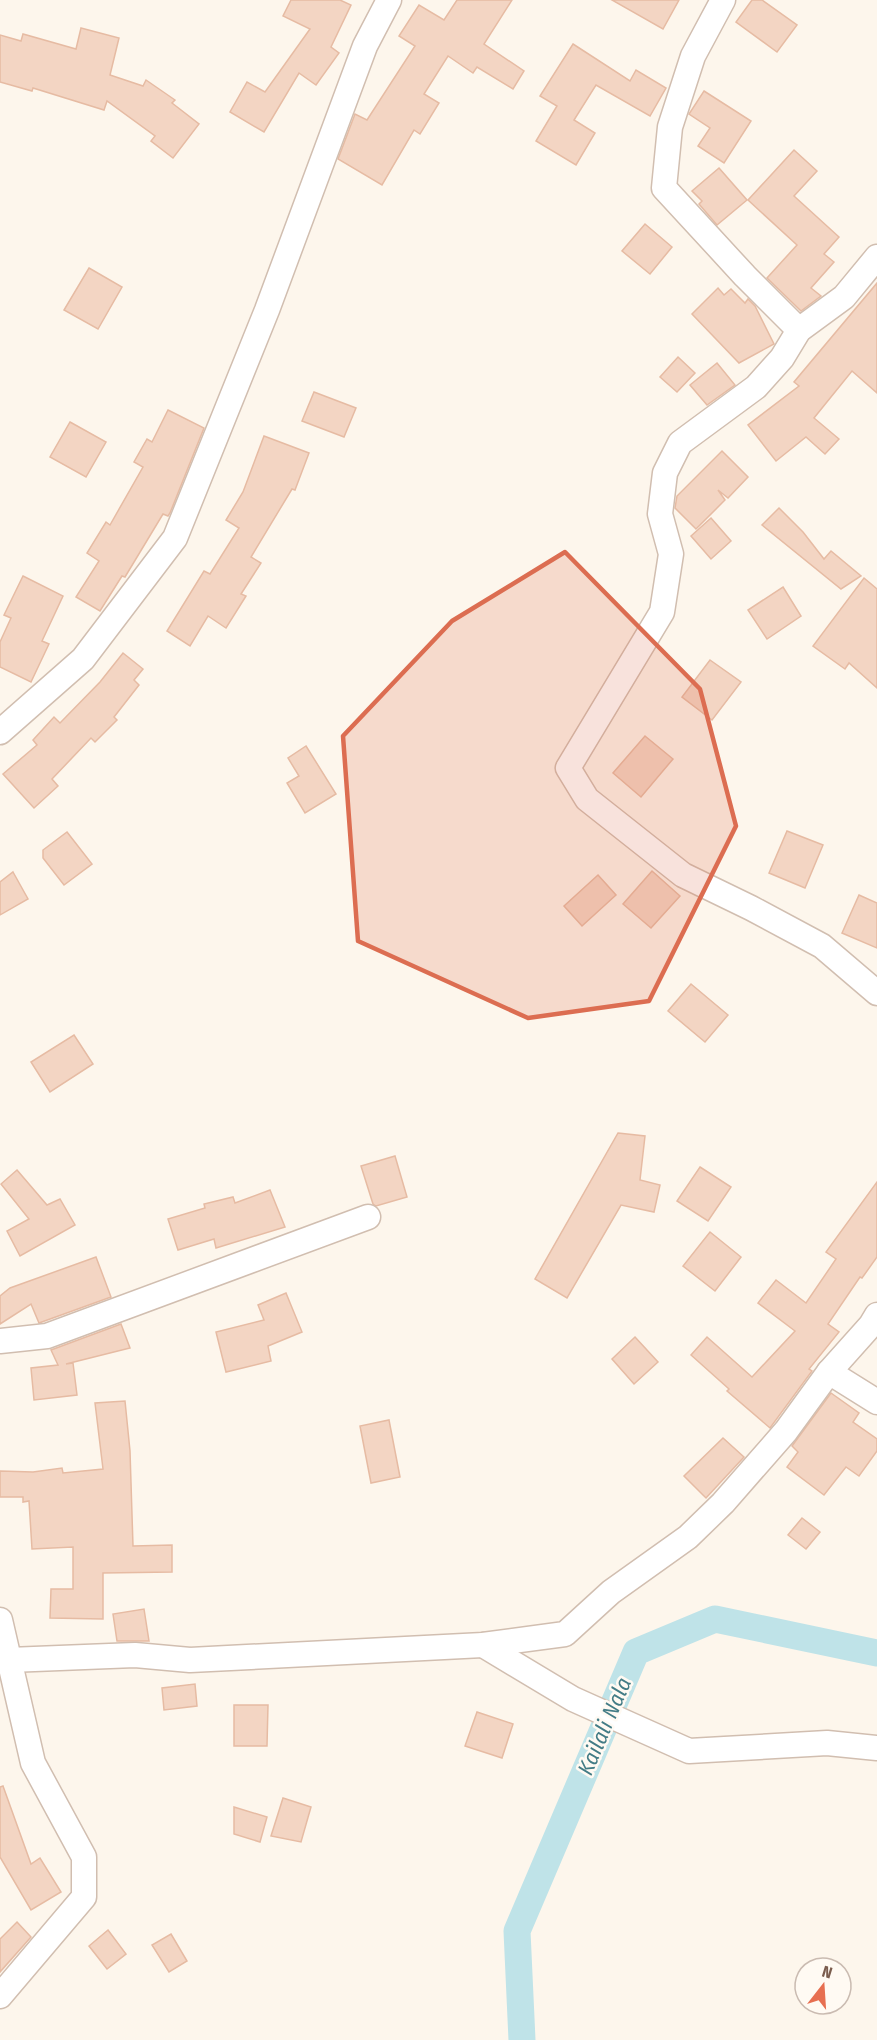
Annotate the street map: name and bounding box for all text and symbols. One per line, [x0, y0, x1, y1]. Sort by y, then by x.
water label: Kailali Nala [572, 1673, 637, 1779]
north arrow [793, 1956, 853, 2016]
text: N [820, 1962, 835, 1983]

